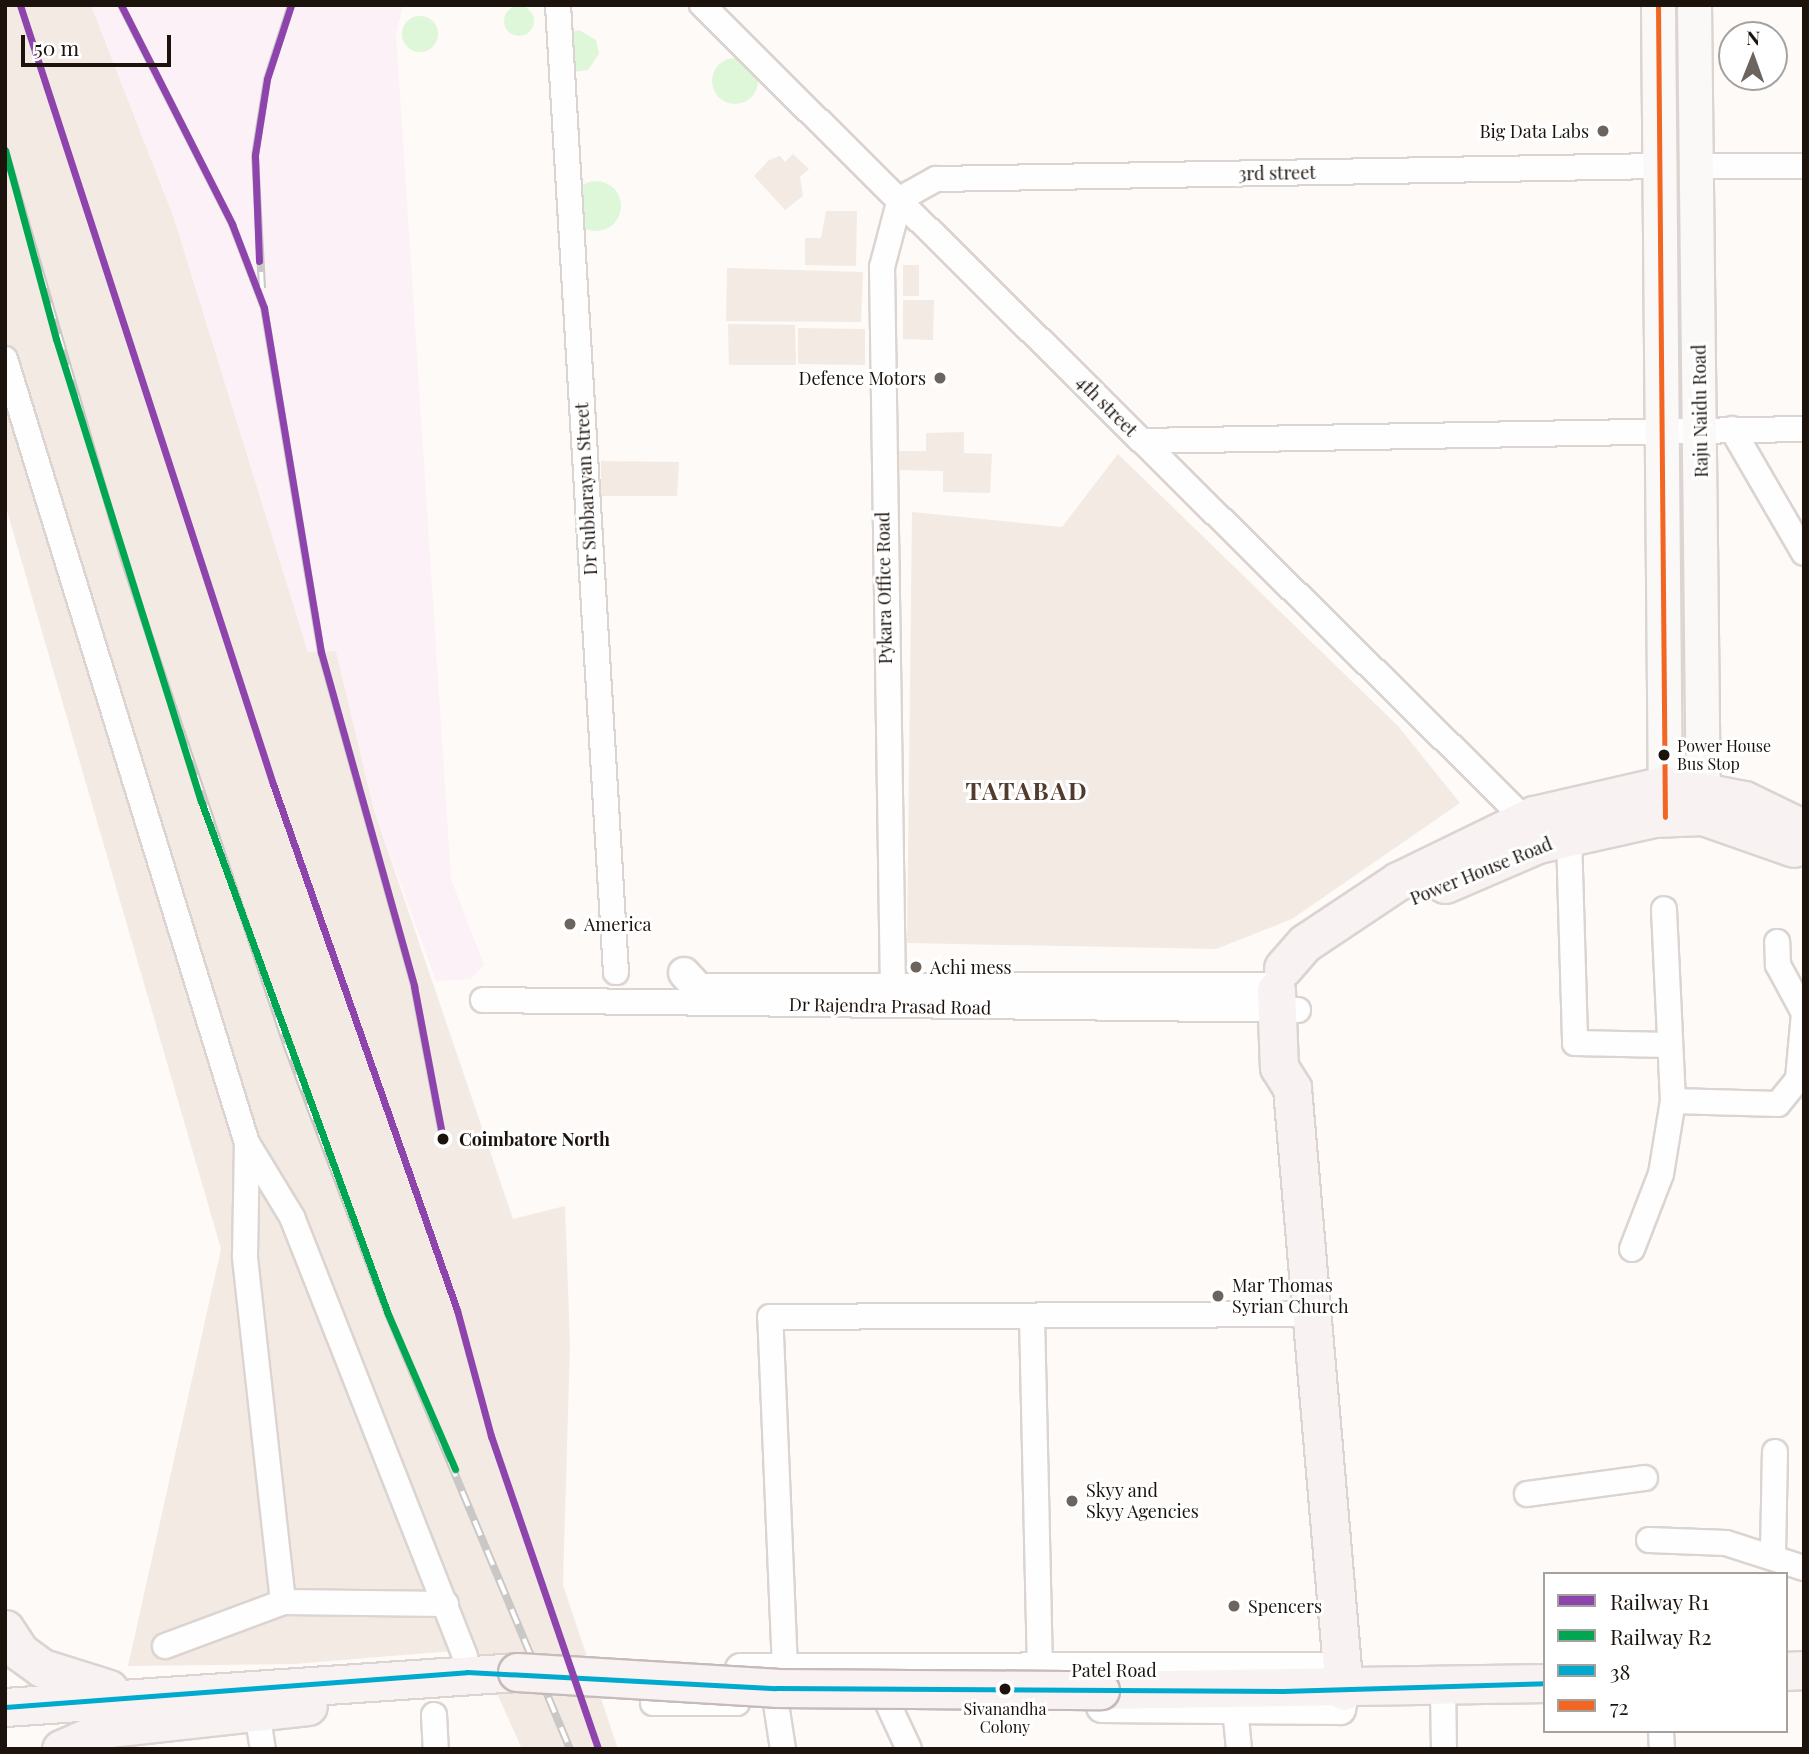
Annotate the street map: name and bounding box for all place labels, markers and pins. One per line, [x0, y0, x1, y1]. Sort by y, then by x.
place label: Big Data Labs [1479, 120, 1589, 142]
marker: Big Data Labs [1595, 123, 1611, 139]
place label: Defence Motors [799, 367, 926, 389]
marker: Defence Motors [932, 370, 948, 386]
place label: Power House Bus Stop [1677, 736, 1771, 774]
marker: Power House Bus Stop [1657, 748, 1671, 762]
place label: America [584, 913, 651, 935]
marker: America [562, 916, 578, 932]
place label: Achi mess [930, 956, 1012, 978]
marker: Achi mess [908, 959, 924, 975]
place label: Coimbatore North [459, 1128, 610, 1150]
marker: Coimbatore North [433, 1129, 453, 1149]
place label: Mar Thomas Syrian Church [1232, 1275, 1349, 1318]
marker: Mar Thomas Syrian Church [1210, 1288, 1226, 1304]
place label: Skyy and Skyy Agencies [1086, 1480, 1200, 1522]
marker: Skyy and Skyy Agencies [1064, 1493, 1080, 1509]
place label: Spencers [1248, 1595, 1322, 1617]
marker: Spencers [1226, 1598, 1242, 1614]
marker: Sivanandha Colony [998, 1682, 1012, 1696]
place label: Sivanandha Colony [964, 1699, 1046, 1737]

